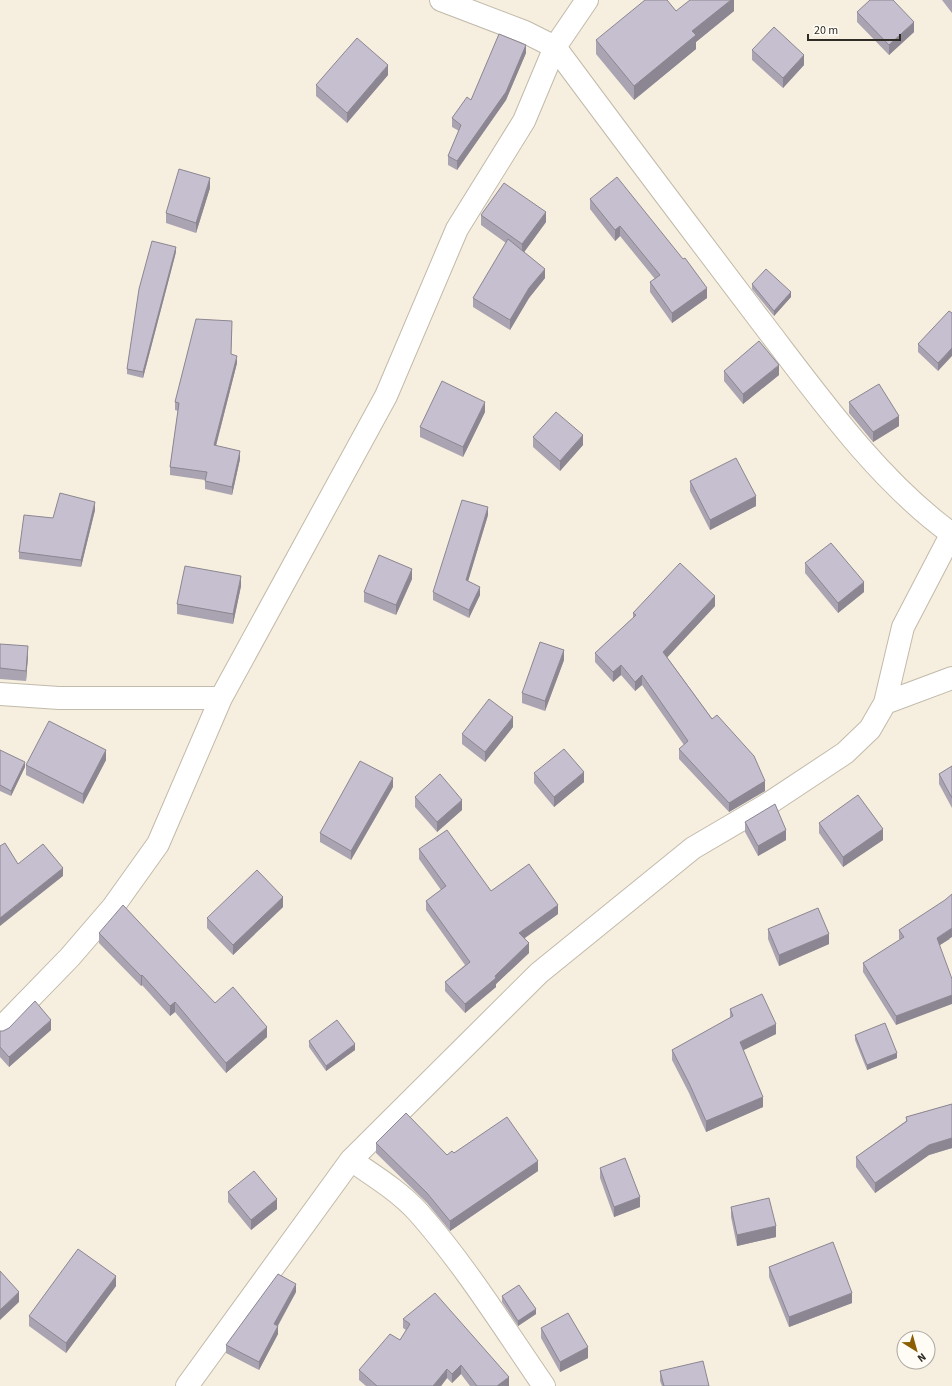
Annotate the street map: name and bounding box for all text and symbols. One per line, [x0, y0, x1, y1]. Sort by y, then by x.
scale bar [808, 16, 900, 42]
text: 20 m [814, 22, 838, 39]
north arrow [896, 1330, 936, 1370]
text: N [914, 1349, 929, 1366]

